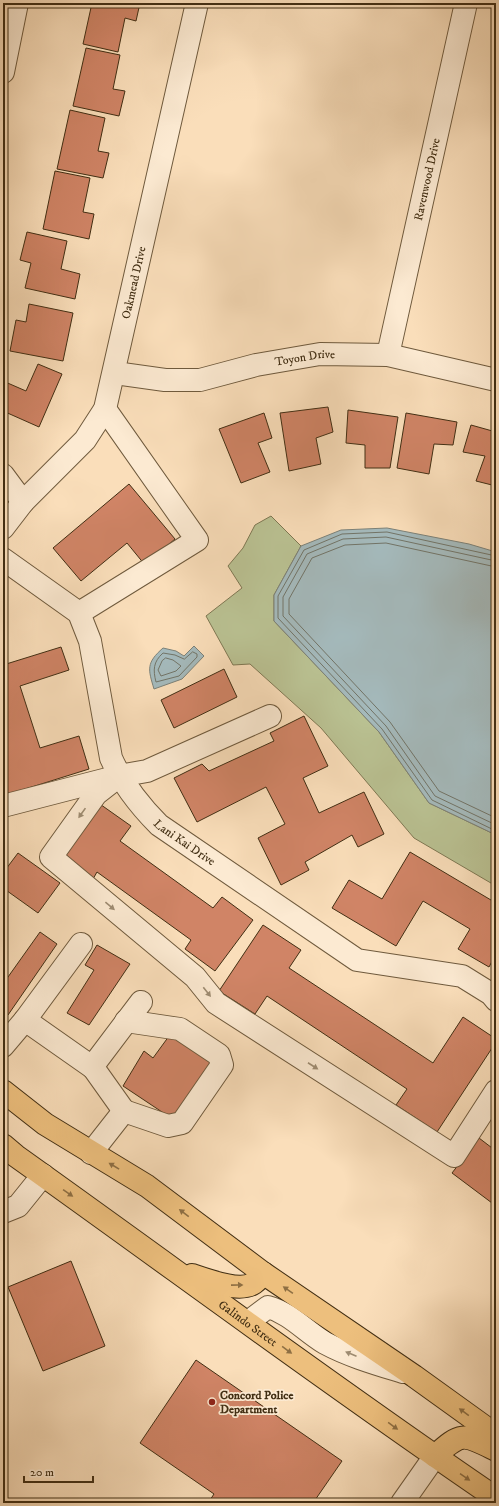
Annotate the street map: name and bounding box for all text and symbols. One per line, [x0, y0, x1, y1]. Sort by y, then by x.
street label: Ravenwood Drive [411, 137, 443, 222]
street label: Oakmead Drive [118, 245, 149, 320]
street label: Toyon Drive [274, 346, 335, 369]
one-way arrow [78, 808, 86, 818]
street label: Lani Kai Drive [150, 816, 218, 869]
one-way arrow [105, 901, 116, 910]
one-way arrow [203, 987, 211, 998]
one-way arrow [308, 1062, 318, 1070]
one-way arrow [108, 1163, 120, 1170]
one-way arrow [63, 1189, 73, 1197]
one-way arrow [178, 1209, 189, 1218]
one-way arrow [230, 1282, 243, 1288]
one-way arrow [283, 1286, 294, 1294]
street label: Galindo Street [215, 1297, 281, 1350]
one-way arrow [282, 1346, 292, 1354]
one-way arrow [344, 1350, 356, 1356]
place label: Concord Police Department [220, 1388, 293, 1417]
marker: Concord Police Department [207, 1397, 217, 1407]
one-way arrow [459, 1408, 470, 1417]
one-way arrow [388, 1422, 398, 1430]
scale bar [24, 1458, 93, 1484]
text: 20 m [30, 1465, 54, 1480]
one-way arrow [460, 1473, 471, 1481]

